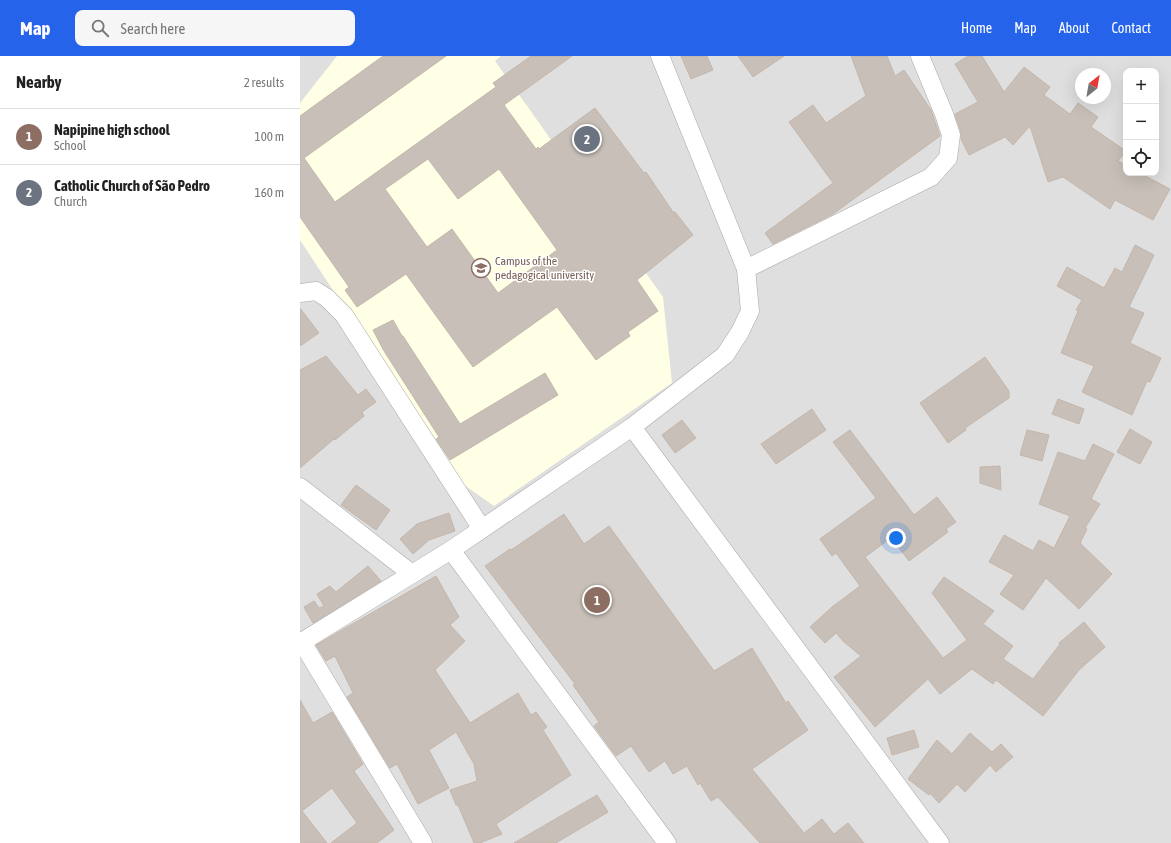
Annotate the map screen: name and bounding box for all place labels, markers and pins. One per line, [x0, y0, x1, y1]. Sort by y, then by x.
pin: 2 [574, 124, 600, 154]
place label: Campus of the pedagogical university [495, 254, 594, 282]
school or university icon: Campus of the pedagogical university [470, 257, 492, 279]
pin: 1 [584, 585, 610, 615]

